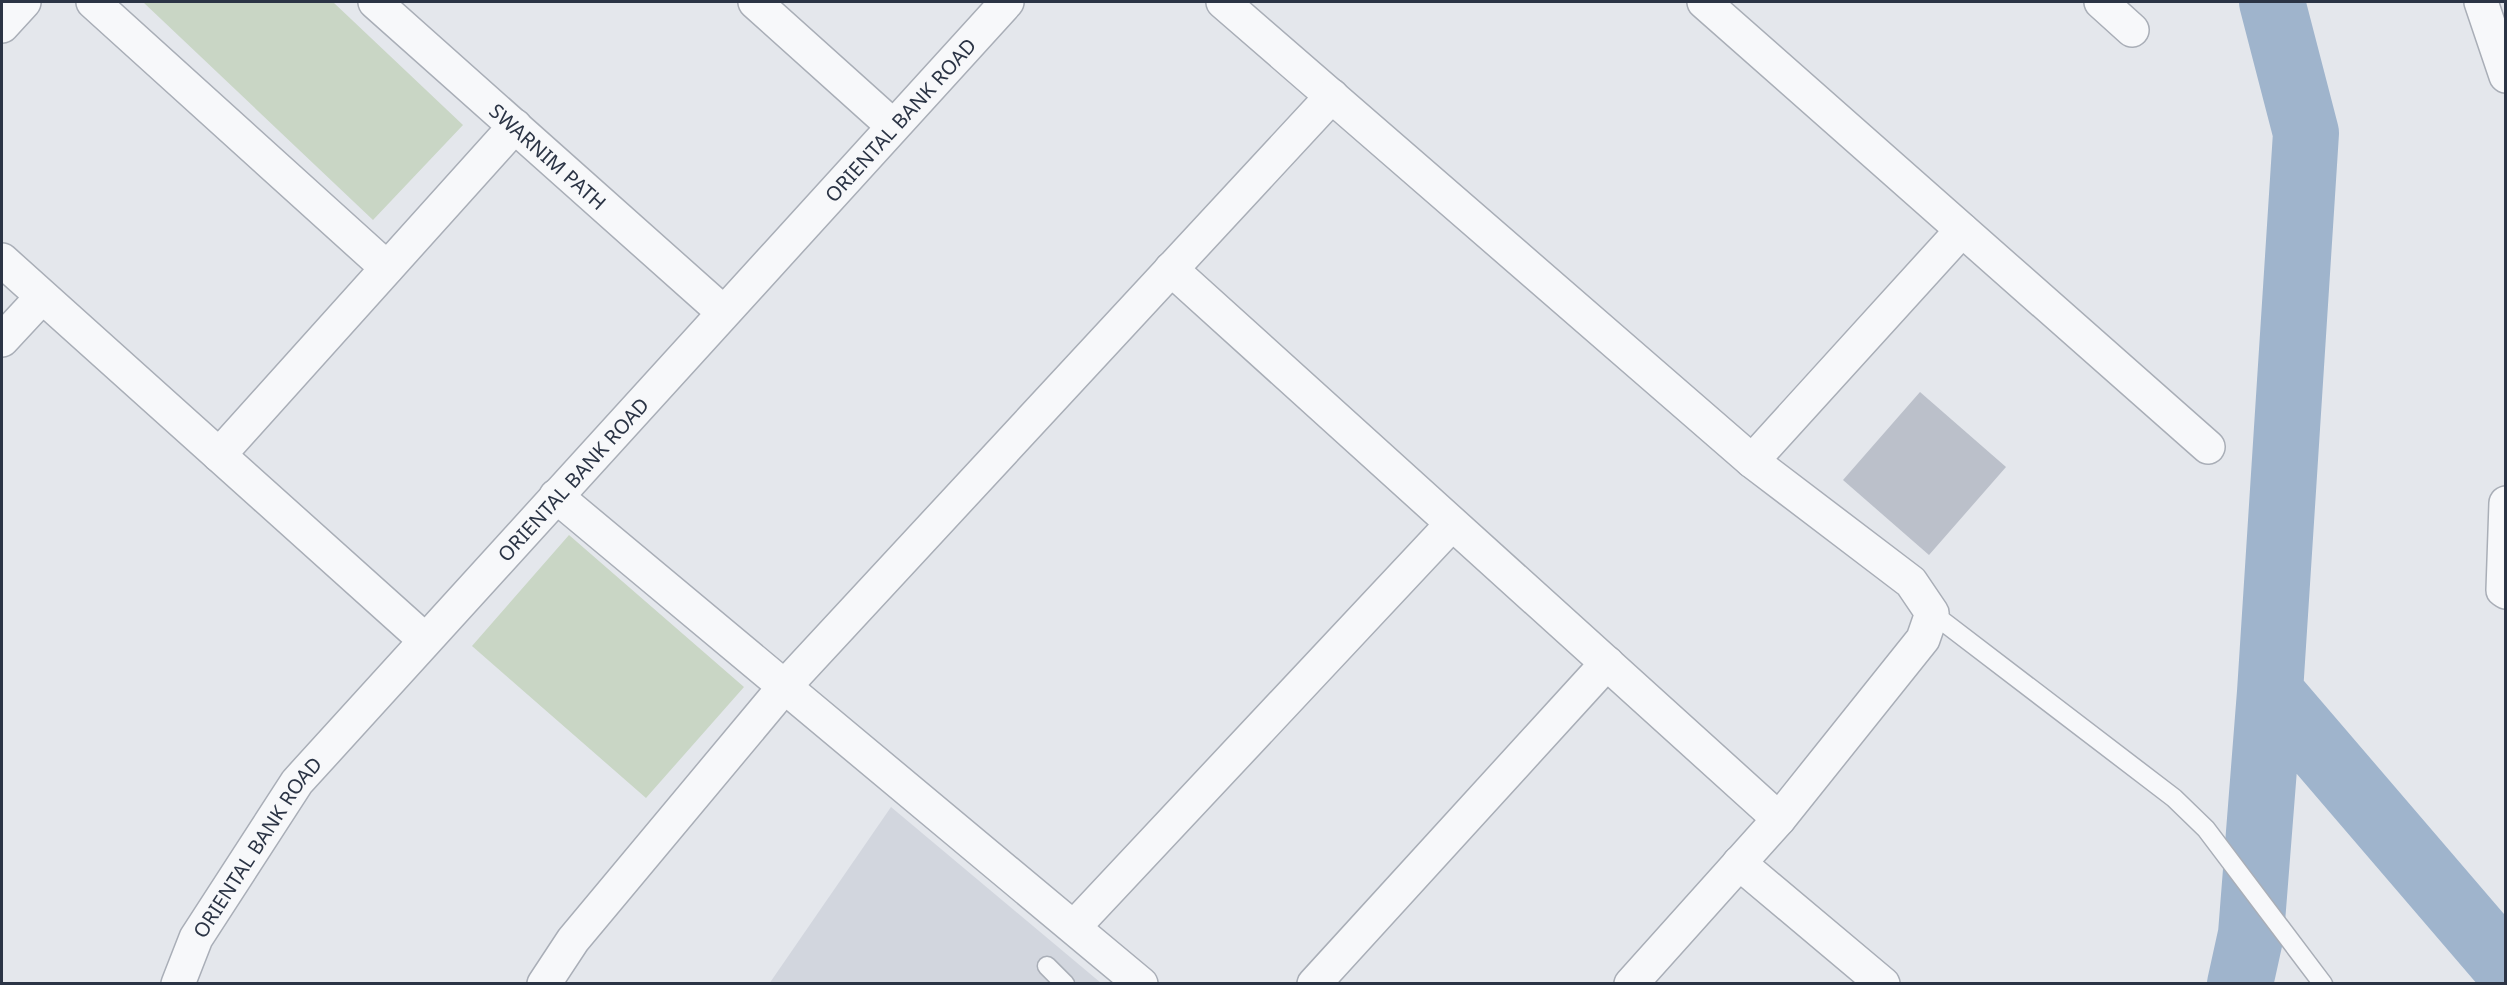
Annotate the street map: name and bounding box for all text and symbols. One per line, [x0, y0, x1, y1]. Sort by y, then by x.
street label: ORIENTAL BANK ROAD [818, 32, 982, 207]
street label: SWARNIM PATH [484, 97, 612, 216]
street label: ORIENTAL BANK ROAD [491, 391, 655, 567]
street label: ORIENTAL BANK ROAD [186, 751, 327, 943]

